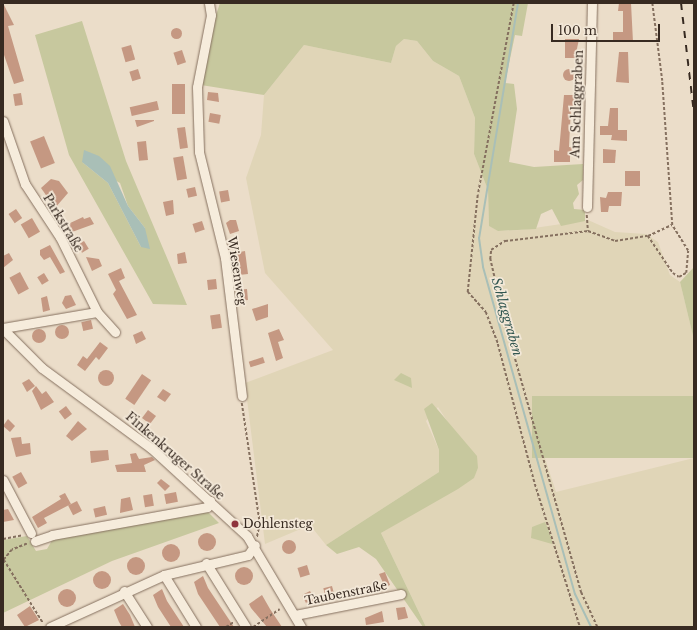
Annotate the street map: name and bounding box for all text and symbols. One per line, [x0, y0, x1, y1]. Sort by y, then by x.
scale bar [553, 16, 662, 42]
text: 100 m [558, 23, 597, 38]
street label: Am Schlaggraben [568, 50, 586, 158]
street label: Parkstraße [40, 191, 86, 255]
street label: Wiesenweg [224, 236, 250, 306]
water label: Schlaggraben [487, 276, 525, 358]
street label: Finkenkruger Straße [123, 409, 227, 503]
place label: Dohlensteg [243, 517, 313, 531]
marker: Dohlensteg [230, 519, 240, 529]
street label: Taubenstraße [304, 578, 388, 608]

